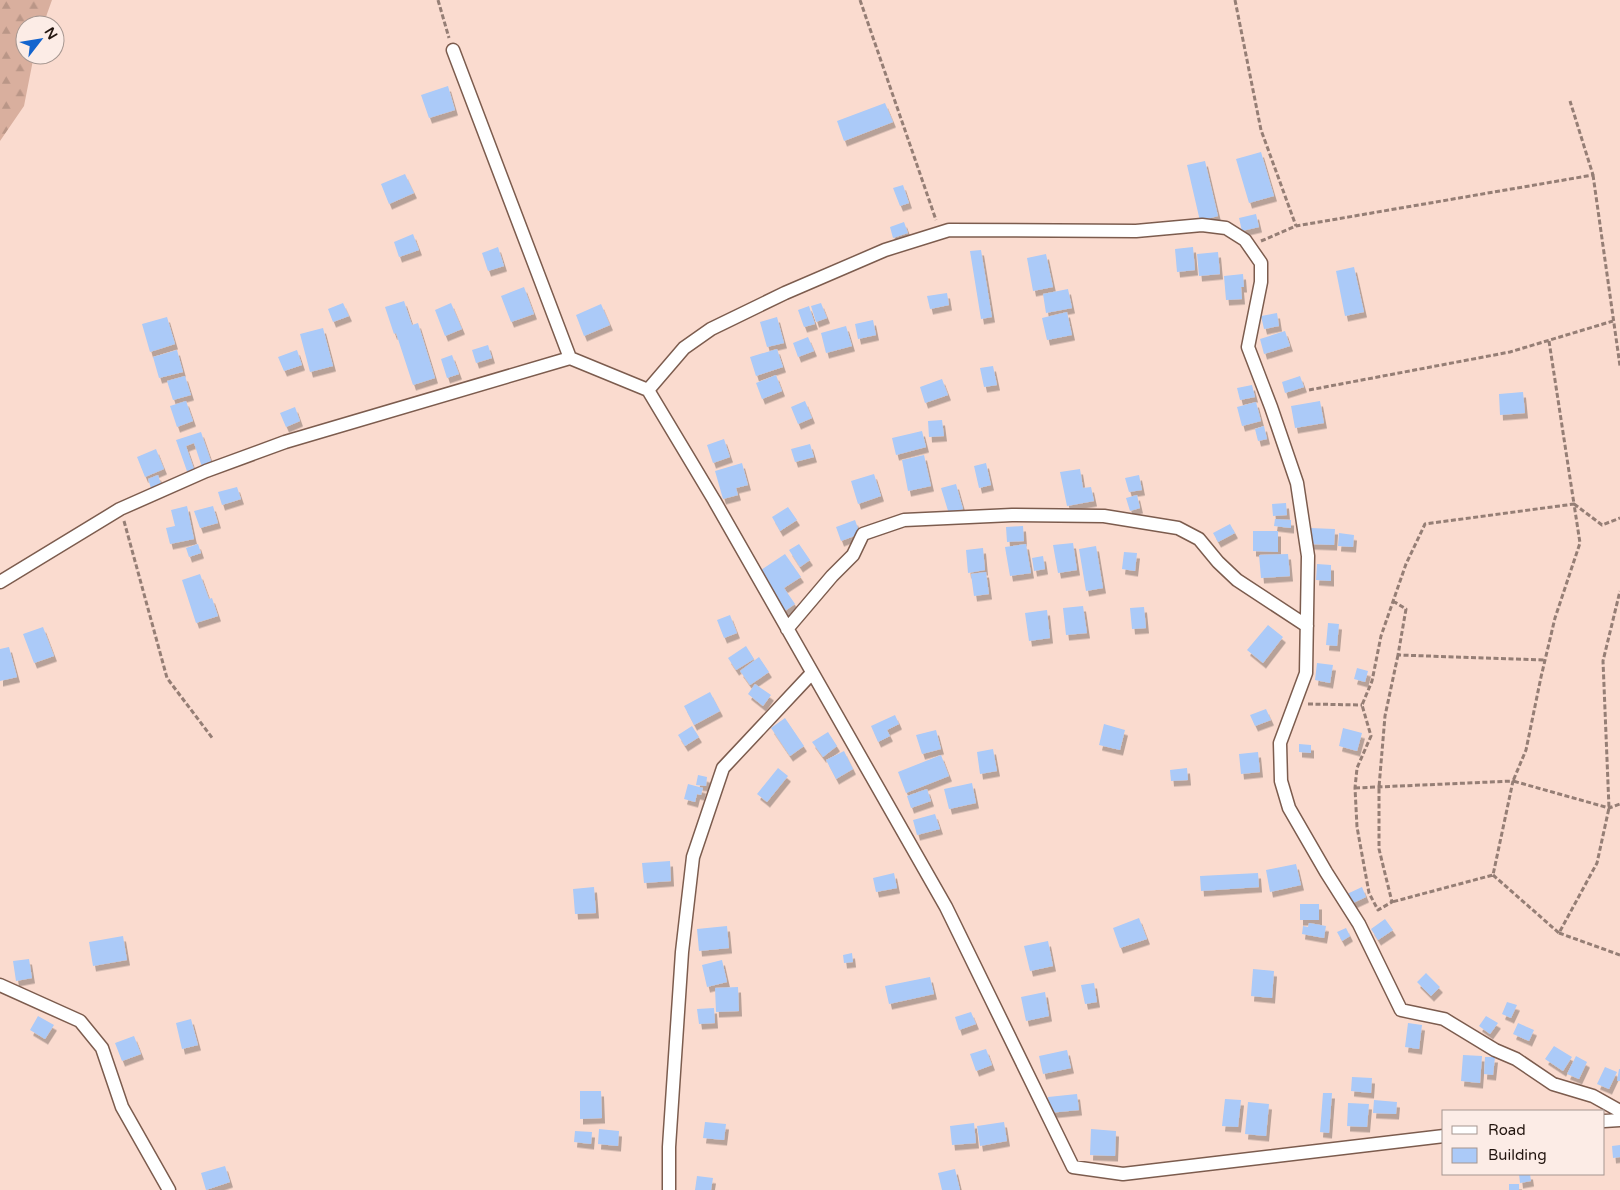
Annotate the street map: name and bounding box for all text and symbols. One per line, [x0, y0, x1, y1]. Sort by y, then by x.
north arrow [15, 15, 65, 65]
text: N [41, 24, 61, 43]
legend [1442, 1110, 1605, 1175]
text: Road [1488, 1121, 1526, 1139]
text: Building [1488, 1146, 1547, 1164]

